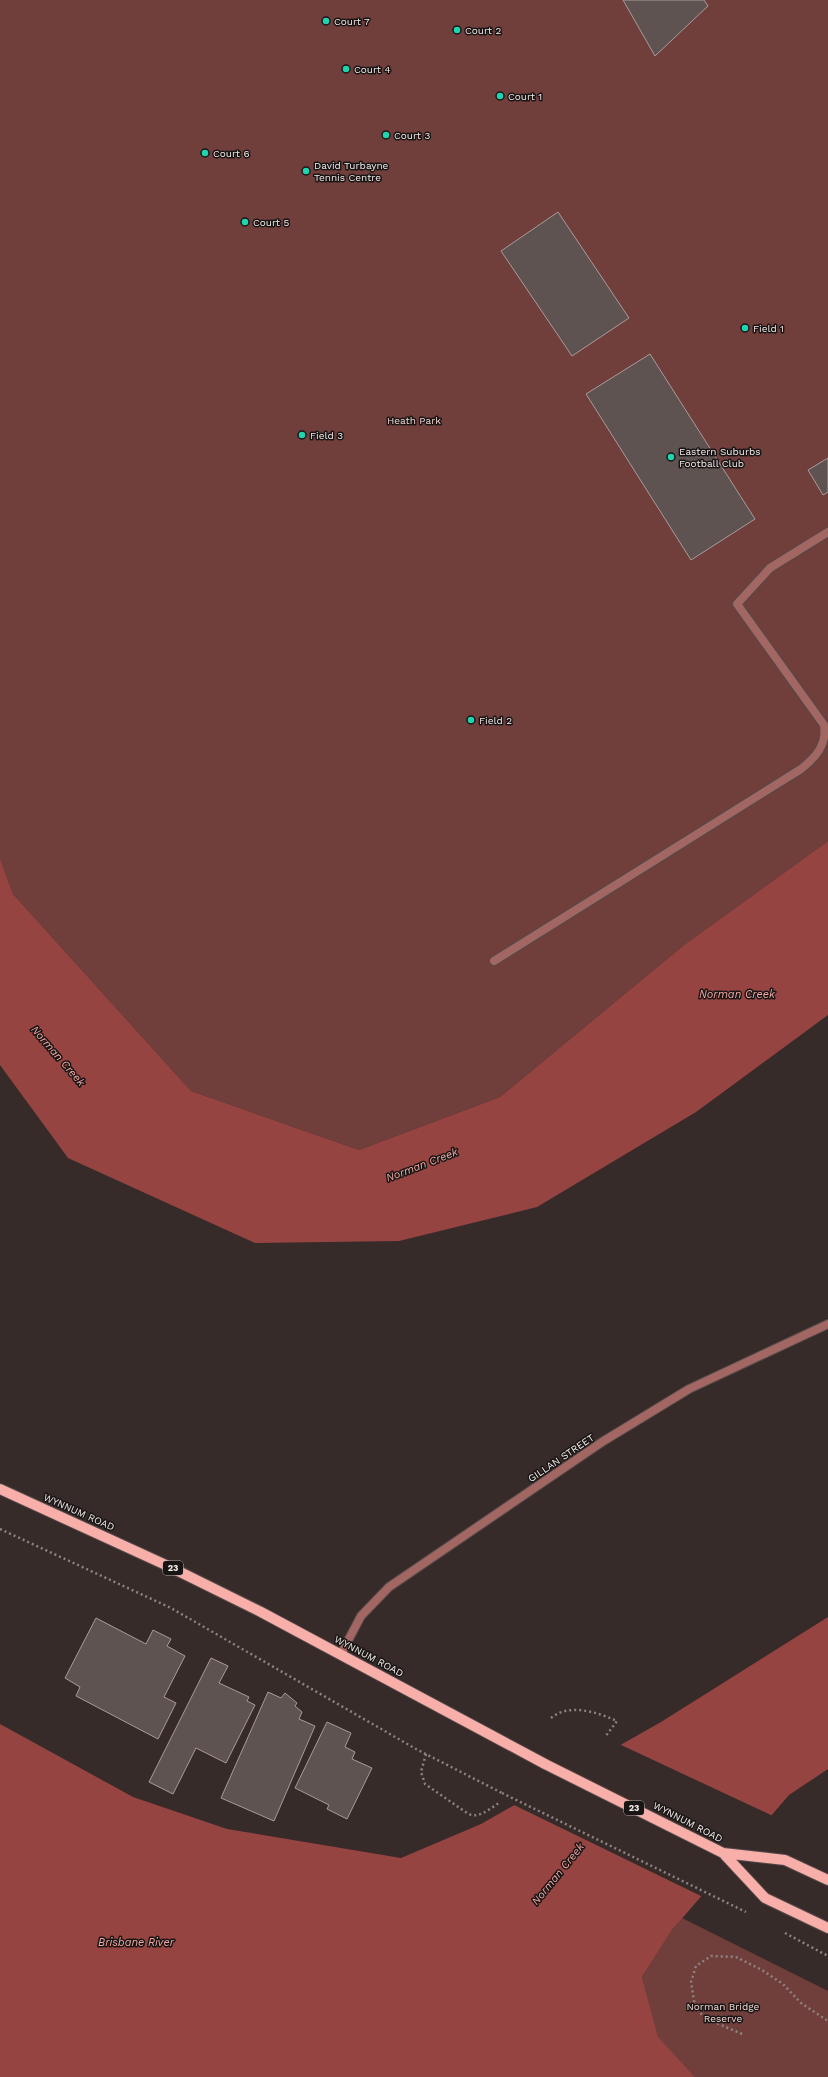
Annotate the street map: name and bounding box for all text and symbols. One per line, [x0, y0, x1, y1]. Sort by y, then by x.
marker: Court 7 [321, 16, 331, 26]
place label: Court 7 [334, 16, 370, 27]
marker: Court 2 [452, 25, 462, 35]
place label: Court 2 [465, 25, 501, 36]
marker: Court 4 [341, 64, 351, 74]
place label: Court 4 [354, 64, 391, 75]
marker: Court 1 [495, 91, 505, 101]
place label: Court 1 [508, 91, 542, 102]
marker: Court 3 [381, 130, 391, 140]
place label: Court 3 [394, 130, 430, 141]
marker: Court 6 [200, 148, 210, 158]
place label: Court 6 [213, 148, 250, 159]
place label: David Turbayne Tennis Centre [314, 160, 389, 183]
marker: David Turbayne Tennis Centre [301, 166, 311, 176]
marker: Court 5 [240, 217, 250, 227]
place label: Court 5 [253, 217, 289, 228]
marker: Field 1 [740, 323, 750, 333]
place label: Field 1 [753, 323, 784, 334]
park label: Heath Park [387, 415, 441, 426]
marker: Field 3 [297, 430, 307, 440]
place label: Field 3 [310, 430, 343, 441]
place label: Eastern Suburbs Football Club [679, 446, 761, 469]
marker: Eastern Suburbs Football Club [666, 452, 676, 462]
marker: Field 2 [466, 715, 476, 725]
place label: Field 2 [479, 715, 512, 726]
water label: Norman Creek [699, 988, 776, 1001]
water label: Norman Creek [28, 1023, 88, 1090]
water label: Norman Creek [384, 1145, 461, 1185]
street label: GILLAN STREET [526, 1432, 596, 1484]
street label: WYNNUM ROAD [42, 1491, 116, 1533]
road number: 23 [163, 1561, 183, 1575]
street label: WYNNUM ROAD [333, 1633, 405, 1679]
street label: WYNNUM ROAD [651, 1800, 725, 1844]
road number: 23 [624, 1801, 644, 1815]
water label: Norman Creek [529, 1840, 588, 1908]
water label: Brisbane River [98, 1936, 175, 1949]
park label: Norman Bridge Reserve [687, 2001, 760, 2024]

